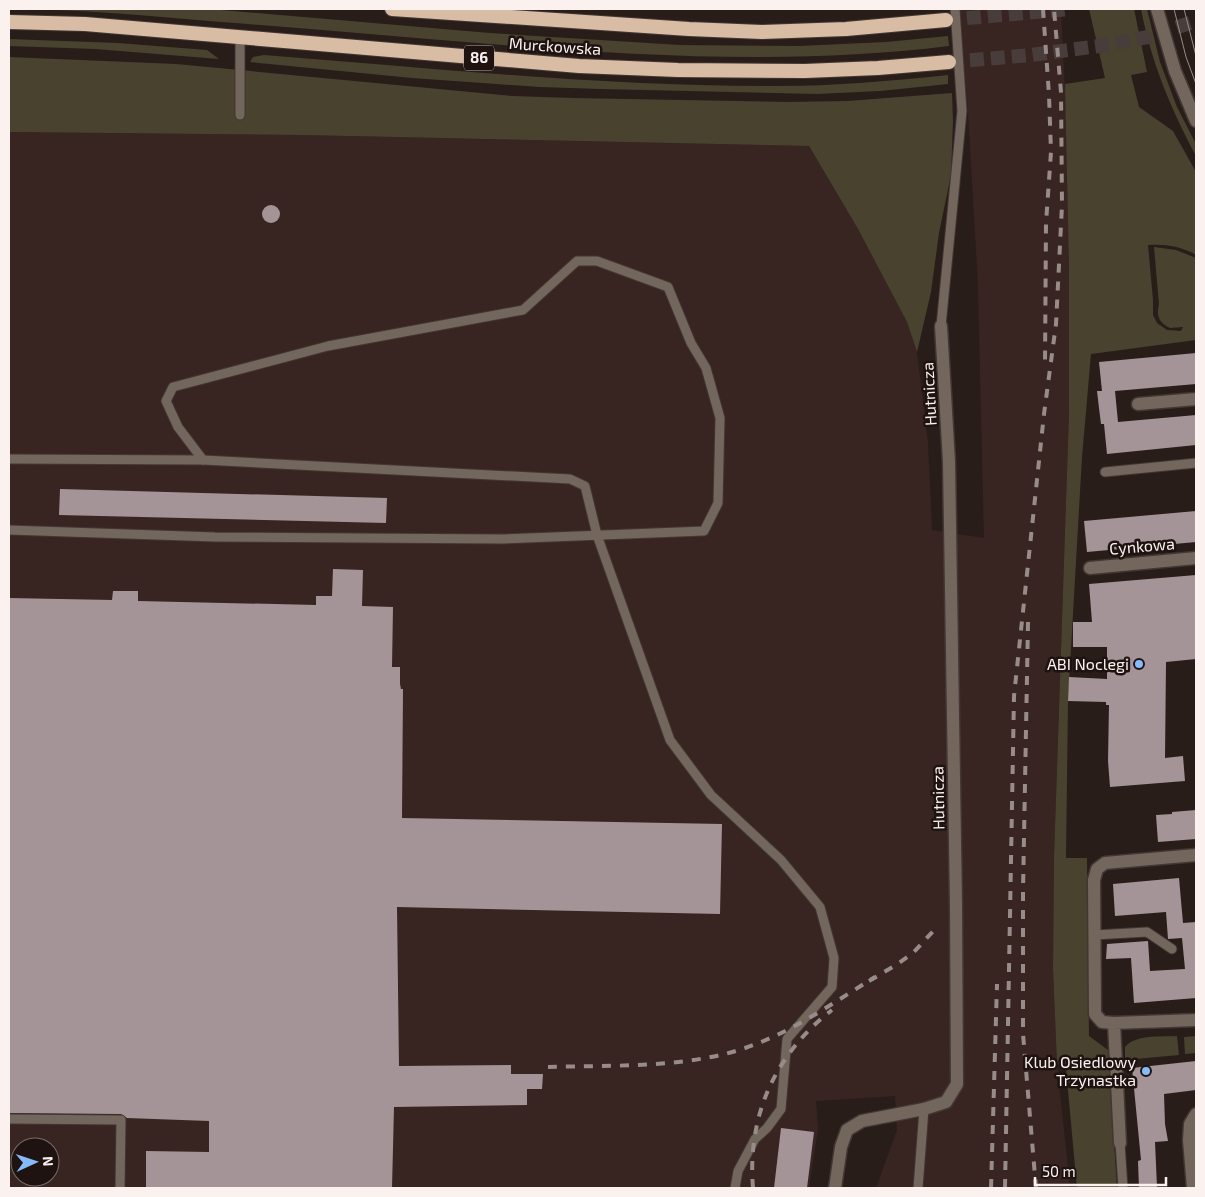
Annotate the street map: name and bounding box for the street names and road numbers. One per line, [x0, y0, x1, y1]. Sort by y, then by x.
street label: Murckowska [508, 33, 602, 58]
road number: 86 [464, 46, 494, 70]
street label: Hutnicza [917, 362, 940, 426]
street label: Cynkowa [1108, 533, 1175, 558]
street label: Hutnicza [927, 766, 948, 830]

